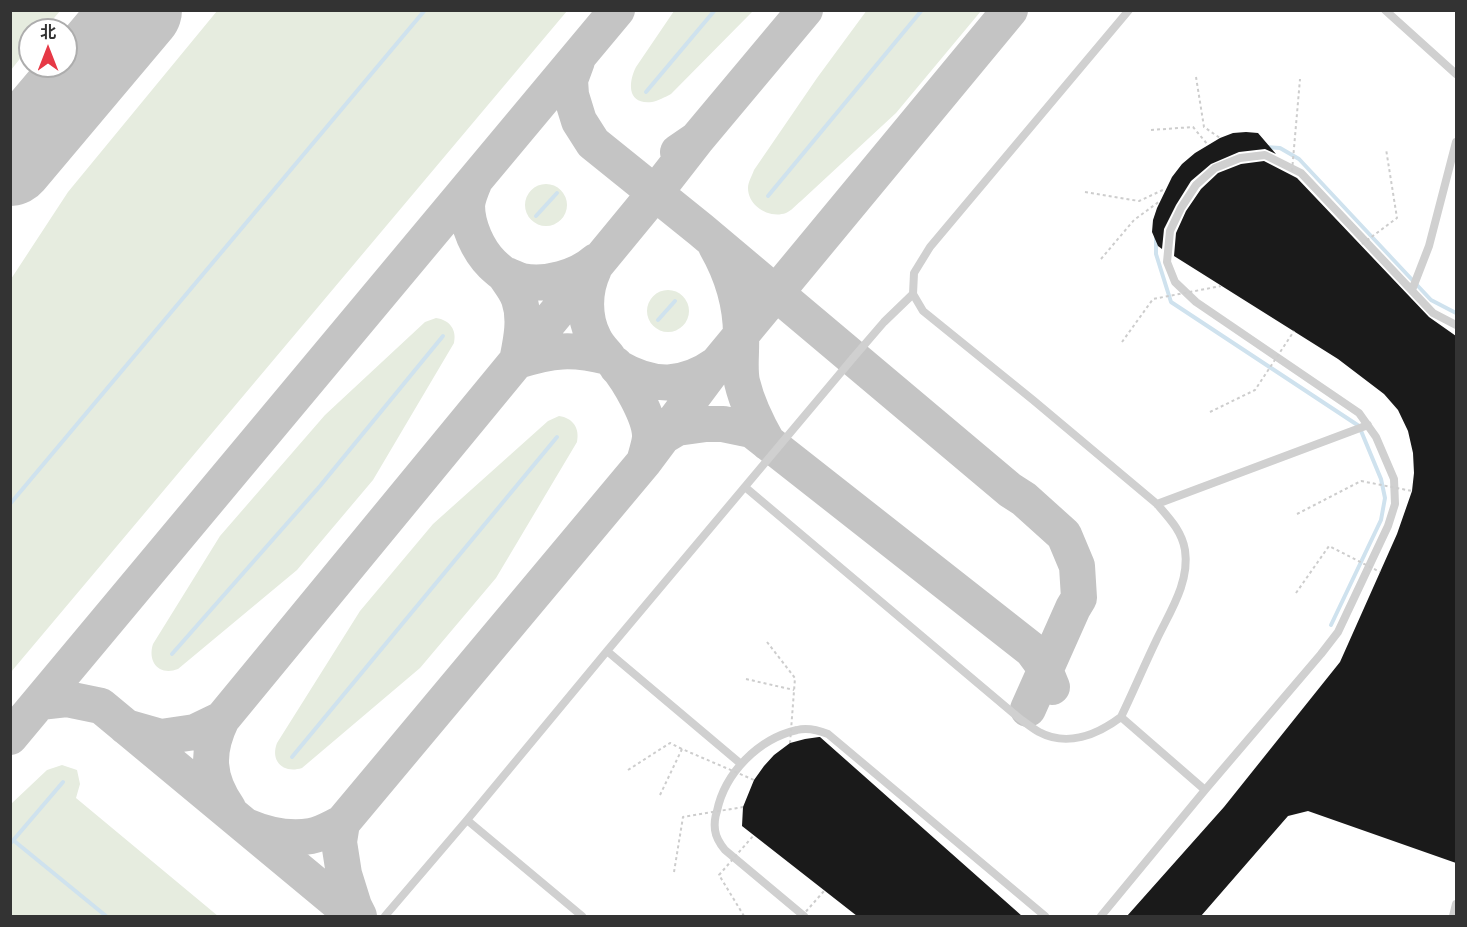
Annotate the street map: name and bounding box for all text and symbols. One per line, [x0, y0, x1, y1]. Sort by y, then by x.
north arrow [18, 18, 78, 78]
text: 北 [40, 22, 56, 42]

